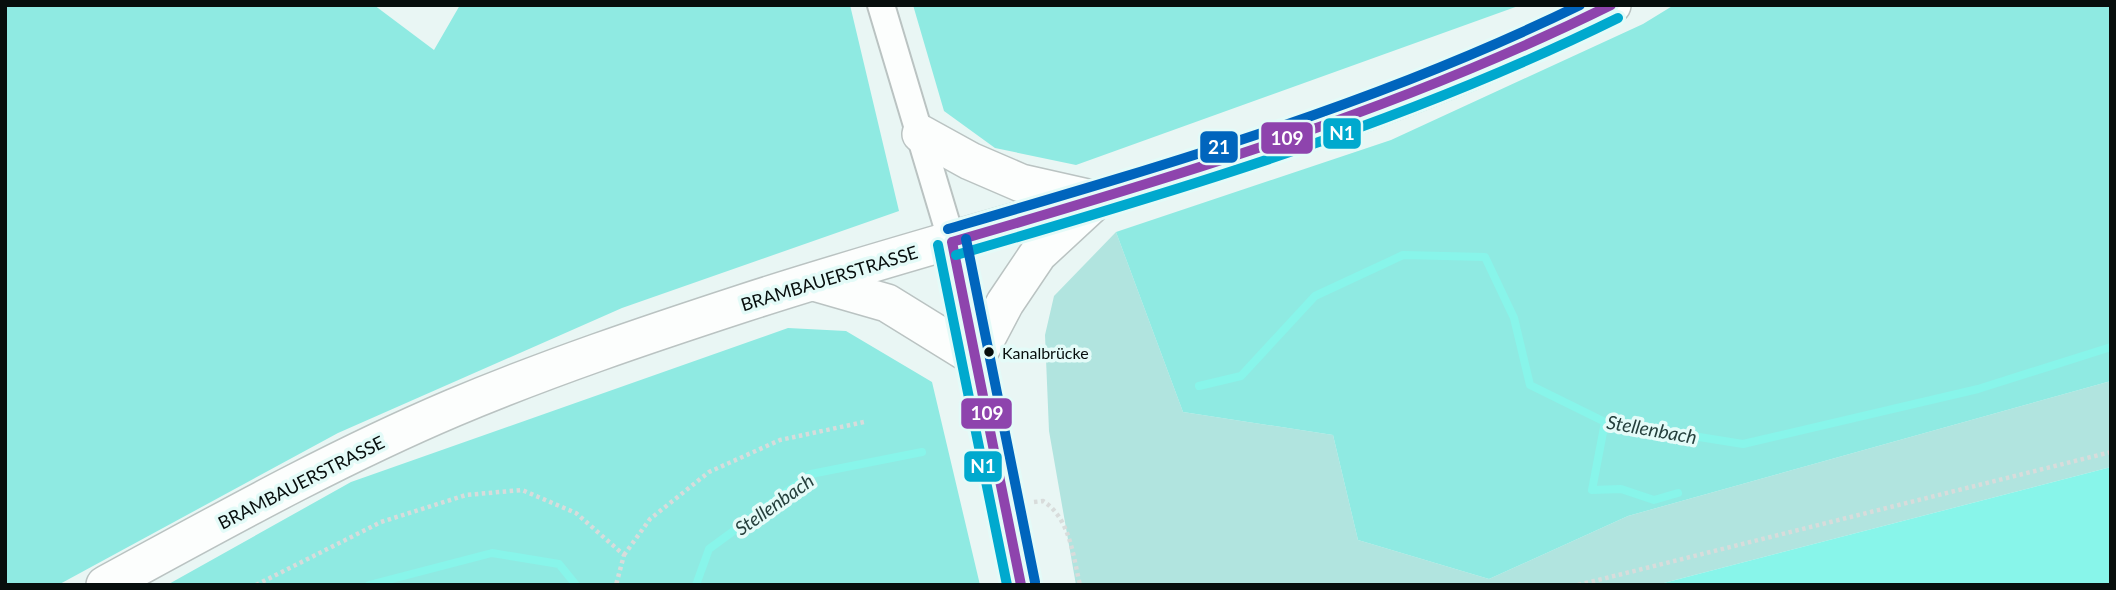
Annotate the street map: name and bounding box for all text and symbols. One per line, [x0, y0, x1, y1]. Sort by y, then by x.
line badge: N1 [1322, 117, 1362, 150]
line badge: 109 [1260, 121, 1314, 155]
text: N1 [1329, 121, 1355, 144]
text: 109 [1270, 126, 1304, 149]
line badge: 21 [1199, 130, 1239, 164]
text: 21 [1208, 135, 1230, 158]
street label: BRAMBAUERSTRASSE [738, 241, 920, 315]
place label: Kanalbrücke [1002, 343, 1089, 362]
marker: Kanalbrücke [982, 345, 996, 359]
line badge: 109 [960, 397, 1013, 430]
text: 109 [970, 401, 1004, 424]
water label: Stellenbach [1605, 410, 1699, 448]
street label: BRAMBAUERSTRASSE [214, 430, 388, 534]
line badge: N1 [963, 450, 1003, 483]
text: N1 [970, 454, 996, 477]
water label: Stellenbach [730, 468, 818, 540]

